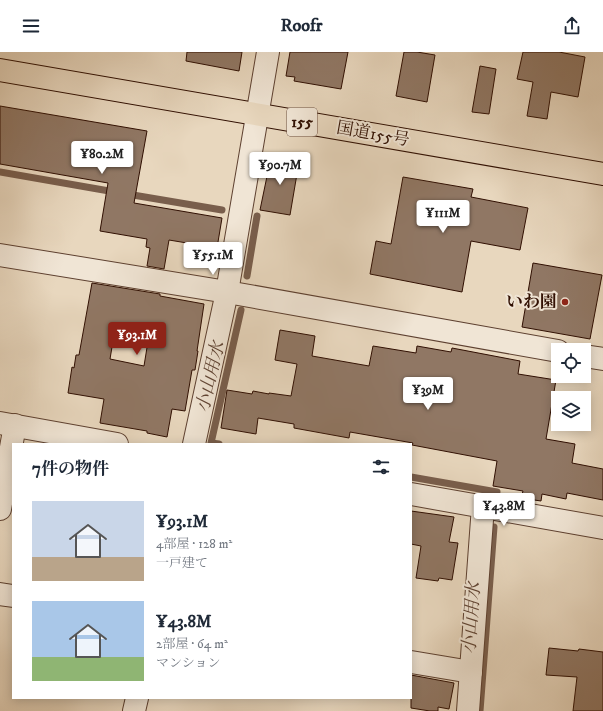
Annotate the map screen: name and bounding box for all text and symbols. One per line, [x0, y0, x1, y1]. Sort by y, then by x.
icon: menu [20, 15, 42, 37]
text: Roofr [281, 15, 322, 37]
icon: share [561, 15, 583, 37]
road number: 155 [287, 108, 317, 136]
street label: 国道155号 [335, 117, 411, 151]
pin: ¥80.2M [69, 141, 135, 175]
text: ¥80.2M [80, 146, 124, 162]
pin: ¥90.7M [247, 152, 313, 186]
text: ¥90.7M [258, 157, 302, 173]
pin: ¥111M [415, 200, 471, 234]
text: ¥111M [426, 205, 460, 221]
pin: ¥55.1M [180, 242, 246, 276]
text: ¥55.1M [193, 247, 234, 263]
place label: いわ園 [506, 291, 557, 313]
marker: いわ園 [560, 297, 570, 307]
pin: ¥93.1M [104, 322, 170, 356]
text: ¥93.1M [117, 327, 157, 343]
water label: 小山用水 [192, 337, 230, 415]
map controls [551, 343, 591, 431]
button: locate [551, 343, 591, 383]
pin: ¥39M [404, 377, 452, 411]
text: ¥39M [412, 382, 444, 398]
button: layers [551, 391, 591, 431]
icon: filters [370, 456, 392, 478]
text: 7件の物件 [32, 458, 109, 480]
pin: ¥43.8M [471, 493, 537, 527]
text: ¥43.8M [483, 498, 525, 514]
text: ¥93.1M [156, 511, 208, 533]
icon: home [64, 517, 112, 565]
text: 4部屋 · 128 m² [156, 536, 232, 552]
text: 一戸建て [156, 555, 208, 571]
water label: 小山用水 [459, 579, 486, 655]
text: ¥43.8M [156, 611, 212, 633]
icon: home [64, 617, 112, 665]
text: 2部屋 · 64 m² [156, 636, 228, 652]
text: マンション [156, 655, 220, 671]

